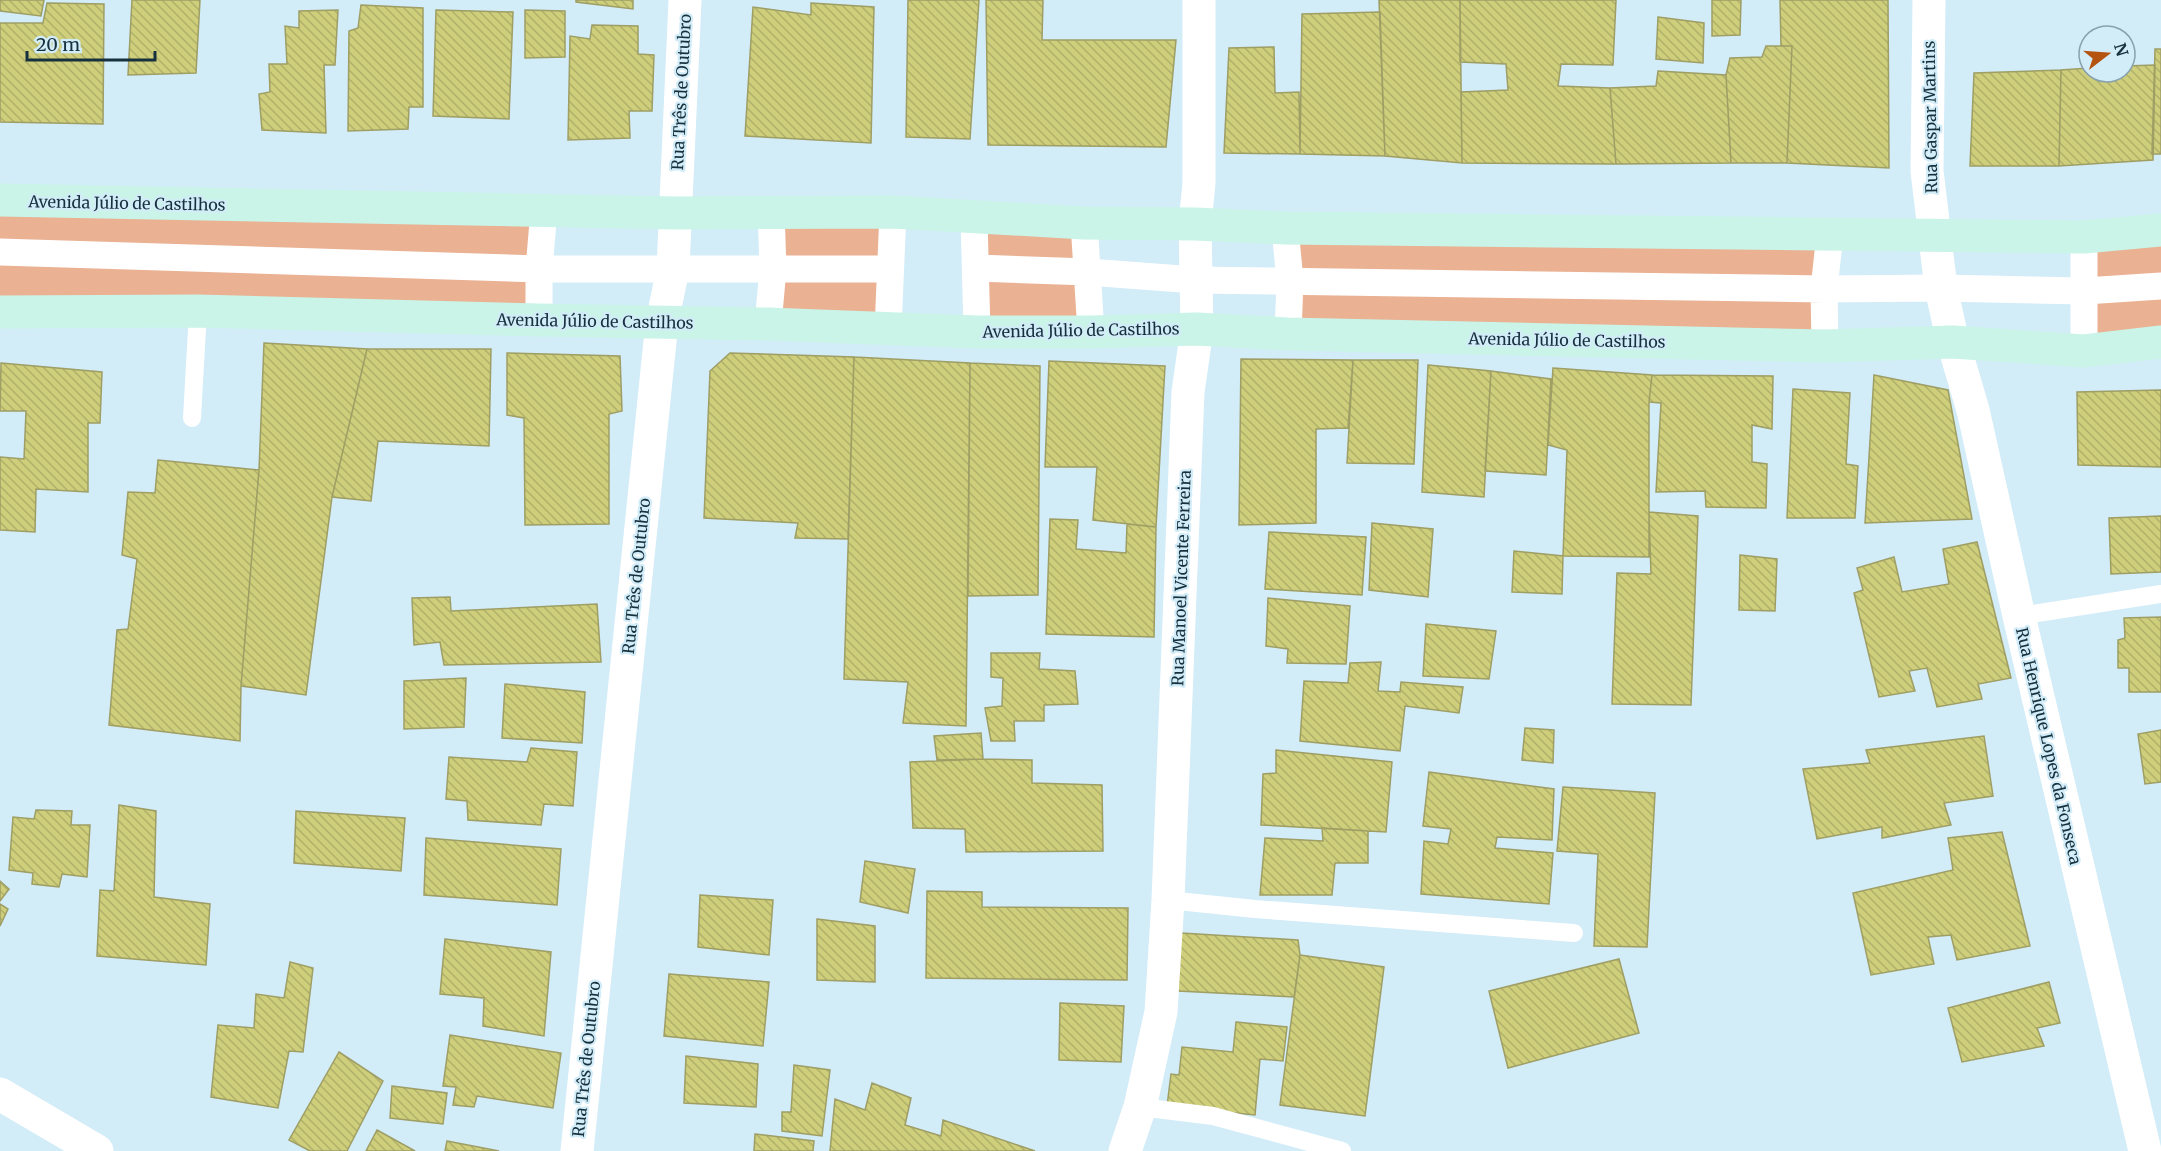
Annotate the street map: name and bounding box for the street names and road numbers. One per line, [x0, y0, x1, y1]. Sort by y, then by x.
street label: Rua Três de Outubro [667, 13, 695, 171]
street label: Rua Gaspar Martins [1919, 40, 1941, 193]
street label: Avenida Júlio de Castilhos [27, 191, 226, 215]
street label: Avenida Júlio de Castilhos [495, 309, 694, 333]
street label: Avenida Júlio de Castilhos [981, 318, 1180, 342]
street label: Avenida Júlio de Castilhos [1467, 328, 1666, 352]
street label: Rua Manoel Vicente Ferreira [1167, 469, 1195, 686]
street label: Rua Três de Outubro [618, 497, 654, 655]
street label: Rua Henrique Lopes da Fonseca [2012, 625, 2086, 867]
street label: Rua Três de Outubro [568, 980, 604, 1138]

